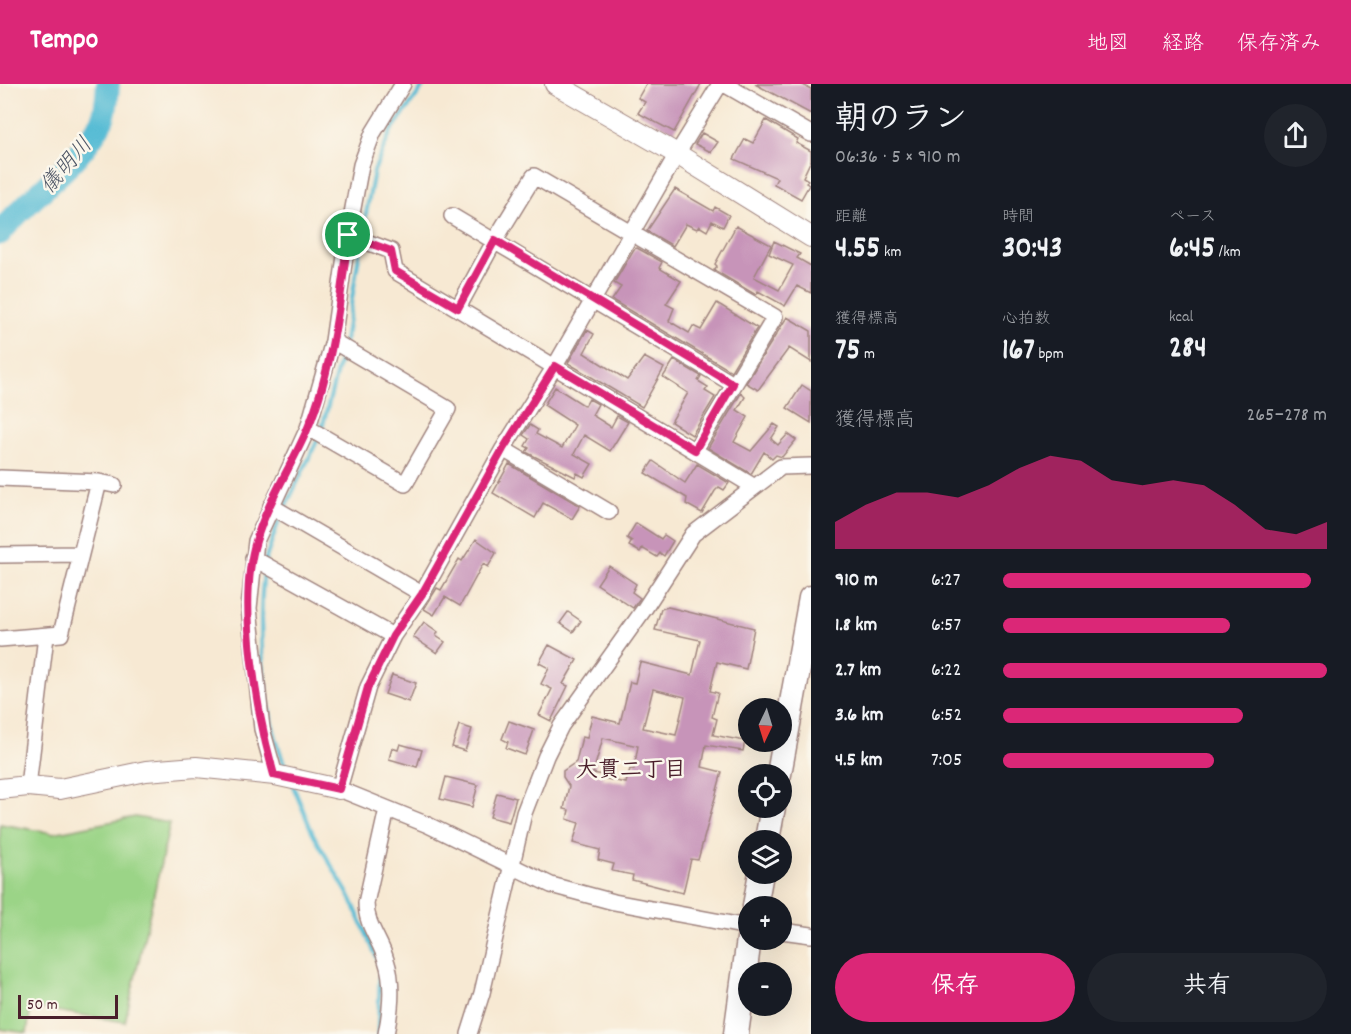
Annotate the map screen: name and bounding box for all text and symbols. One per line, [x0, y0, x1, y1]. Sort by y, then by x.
text: Tempo [30, 22, 98, 62]
text: 地図 [1087, 30, 1129, 60]
text: 経路 [1162, 30, 1204, 60]
text: 保存済み [1237, 30, 1321, 60]
text: 朝のラン [835, 98, 967, 145]
button: share [1264, 104, 1327, 167]
water label: 儀明川 [34, 131, 101, 201]
text: 06:36 · 5 × 910 m [835, 144, 960, 172]
text: 距離 [835, 206, 867, 229]
text: 時間 [1002, 206, 1034, 229]
text: ペース [1169, 206, 1216, 229]
pin [322, 209, 373, 260]
icon: arrive [331, 218, 364, 251]
text: 4.55 [835, 229, 880, 272]
text: 30:43 [1002, 229, 1062, 272]
text: 6:45 [1169, 229, 1215, 272]
text: km [880, 241, 901, 264]
text: /km [1215, 241, 1241, 264]
text: kcal [1169, 306, 1193, 329]
text: 獲得標高 [835, 308, 899, 331]
text: 心拍数 [1002, 308, 1050, 331]
text: 284 [1169, 329, 1207, 372]
text: 75 [835, 331, 860, 374]
text: 167 [1002, 331, 1035, 374]
text: m [860, 343, 875, 366]
text: bpm [1035, 343, 1064, 366]
text: 265–278 m [1247, 402, 1327, 430]
text: 獲得標高 [835, 407, 915, 435]
text: 910 m [835, 567, 878, 595]
text: 6:27 [931, 567, 961, 595]
text: 1.8 km [835, 612, 877, 640]
text: 6:57 [931, 612, 961, 640]
text: 2.7 km [835, 657, 881, 685]
text: 6:22 [931, 657, 962, 685]
north arrow [738, 698, 792, 752]
map controls [738, 698, 792, 1016]
text: 3.6 km [835, 702, 884, 730]
text: 6:52 [931, 702, 962, 730]
text: 4.5 km [835, 747, 882, 775]
text: 7:05 [931, 747, 962, 775]
district label: 大貫二丁目 [576, 756, 686, 787]
button: locate [738, 764, 792, 818]
button: layers [738, 830, 792, 884]
button: + [738, 896, 792, 950]
button: 保存 [835, 953, 1075, 1022]
button: 共有 [1087, 953, 1327, 1022]
button: − [738, 962, 792, 1016]
scale bar [18, 992, 118, 1020]
text: 50 m [27, 994, 58, 1017]

